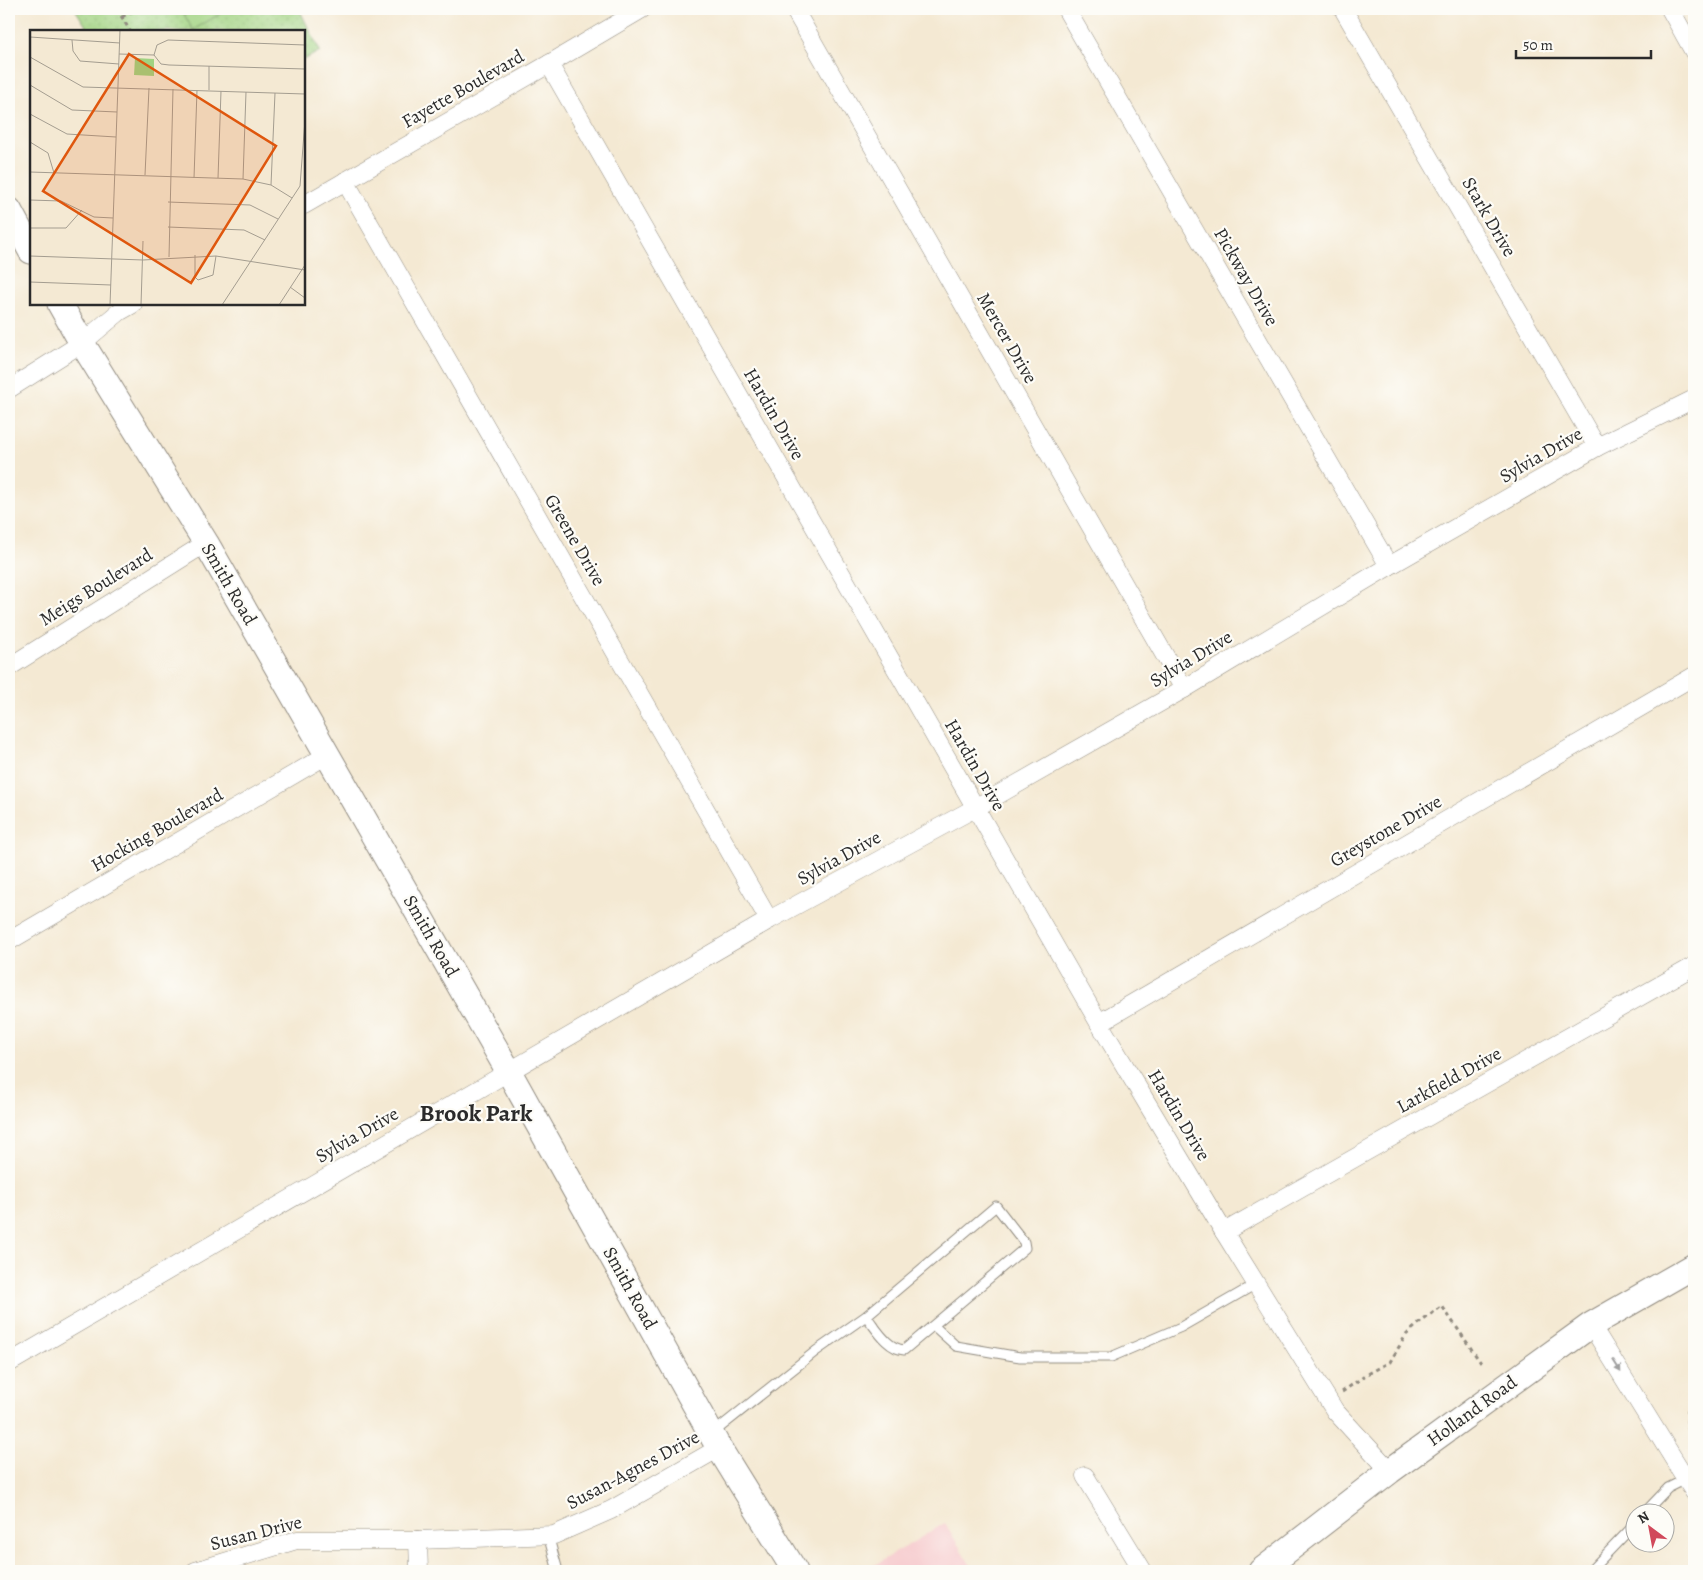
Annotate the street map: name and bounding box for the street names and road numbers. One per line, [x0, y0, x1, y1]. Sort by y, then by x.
street label: Fayette Boulevard [397, 43, 530, 135]
street label: Stark Drive [1456, 172, 1522, 262]
street label: Pickway Drive [1207, 223, 1285, 331]
street label: Mercer Drive [970, 288, 1044, 388]
street label: Hardin Drive [737, 363, 811, 465]
street label: Sylvia Drive [1495, 421, 1587, 489]
street label: Greene Drive [538, 489, 612, 591]
street label: Smith Road [195, 538, 263, 630]
street label: Meigs Boulevard [34, 541, 158, 632]
street label: Sylvia Drive [1145, 624, 1237, 694]
street label: Hardin Drive [938, 714, 1012, 816]
street label: Hocking Boulevard [86, 781, 228, 878]
street label: Greystone Drive [1325, 788, 1447, 874]
street label: Sylvia Drive [793, 824, 885, 892]
street label: Smith Road [397, 890, 465, 982]
street label: Larkfield Drive [1392, 1040, 1506, 1120]
street label: Hardin Drive [1142, 1064, 1216, 1166]
street label: Sylvia Drive [311, 1101, 403, 1169]
street label: Smith Road [597, 1242, 664, 1335]
street label: Holland Road [1422, 1369, 1523, 1453]
street label: Susan-Agnes Drive [562, 1424, 704, 1516]
street label: Susan Drive [207, 1509, 305, 1557]

